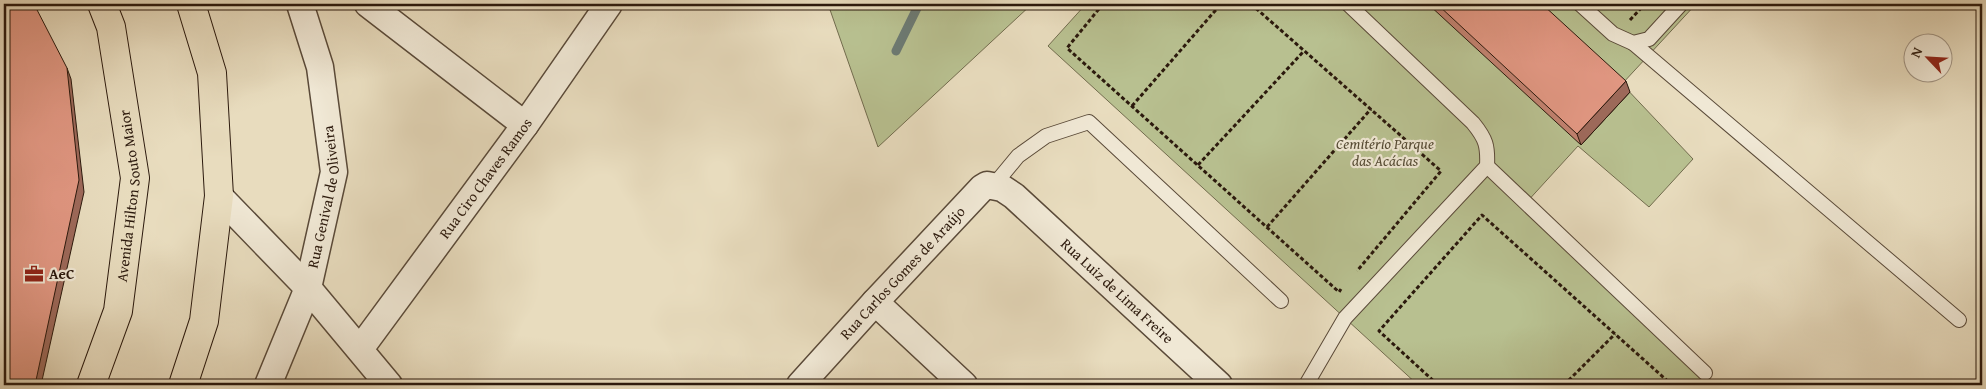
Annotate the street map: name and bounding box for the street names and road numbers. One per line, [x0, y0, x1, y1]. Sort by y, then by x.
street label: Avenida Hilton Souto Maior [111, 108, 145, 283]
street label: Rua Ciro Chaves Ramos [434, 114, 537, 243]
street label: Rua Genival de Oliveira [302, 124, 344, 270]
street label: Rua Carlos Gomes de Araújo [835, 201, 970, 344]
street label: Rua Luiz de Lima Freire [1056, 233, 1179, 348]

